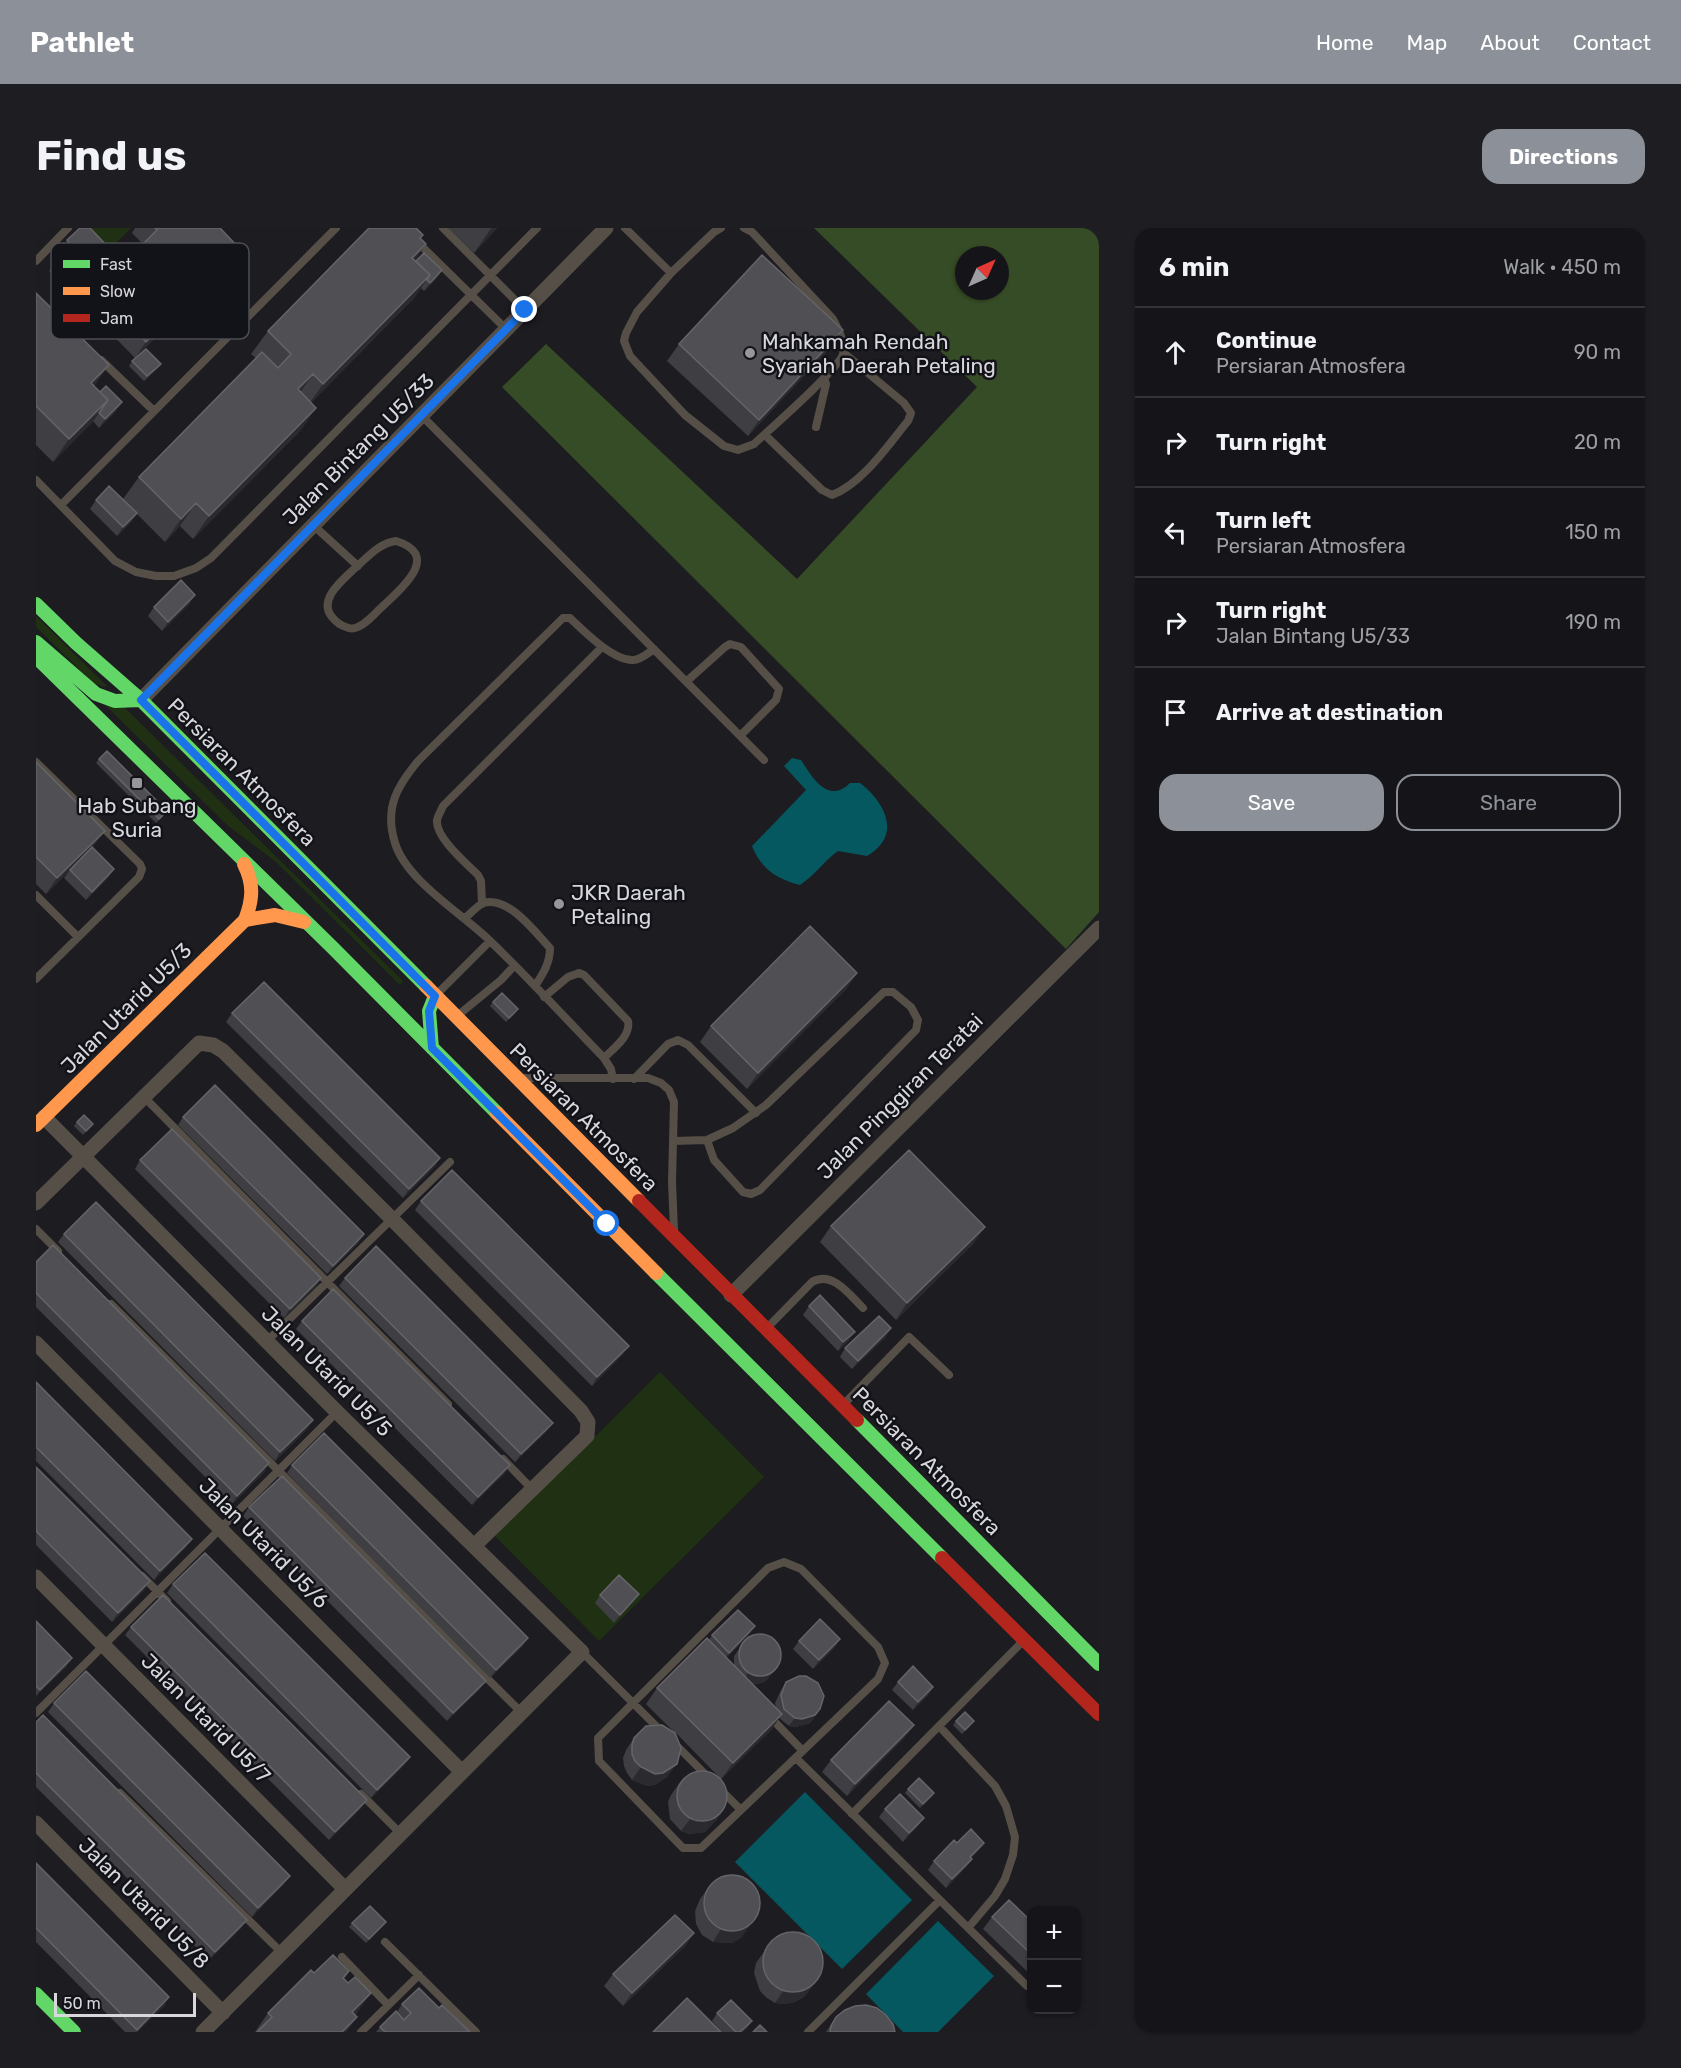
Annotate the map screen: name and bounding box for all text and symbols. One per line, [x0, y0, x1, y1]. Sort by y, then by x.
text: Pathlet [30, 26, 134, 59]
text: Home [1316, 30, 1373, 55]
text: Map [1406, 30, 1447, 55]
text: About [1480, 30, 1540, 55]
text: Contact [1573, 30, 1651, 55]
button: Directions [1482, 129, 1645, 184]
text: Find us [36, 131, 187, 181]
legend [51, 243, 249, 339]
north arrow [955, 246, 1009, 300]
text: 6 min [1159, 252, 1229, 283]
text: Fast [100, 255, 132, 274]
text: Walk · 450 m [1503, 255, 1621, 279]
text: Slow [100, 282, 136, 301]
route end [511, 296, 537, 322]
text: Jam [100, 309, 133, 328]
text: Continue [1216, 327, 1317, 354]
place label: Mahkamah Rendah Syariah Daerah Petaling [762, 329, 996, 378]
icon: ahead [1159, 336, 1192, 369]
text: 90 m [1574, 340, 1621, 364]
marker: Mahkamah Rendah Syariah Daerah Petaling [743, 346, 757, 360]
text: Persiaran Atmosfera [1216, 354, 1406, 378]
street label: Jalan Bintang U5/33 [277, 368, 439, 530]
icon: right [1159, 426, 1192, 459]
text: Turn right [1216, 429, 1326, 456]
text: 20 m [1574, 430, 1621, 454]
text: Turn left [1216, 507, 1311, 534]
icon: left [1159, 516, 1192, 549]
text: 150 m [1565, 520, 1621, 544]
text: Persiaran Atmosfera [1216, 534, 1406, 558]
text: Turn right [1216, 597, 1326, 624]
icon: right [1159, 606, 1192, 639]
text: 190 m [1565, 610, 1621, 634]
text: Jalan Bintang U5/33 [1216, 624, 1410, 648]
street label: Persiaran Atmosfera [163, 693, 321, 851]
icon: arrive [1159, 696, 1192, 729]
text: Arrive at destination [1216, 699, 1443, 726]
button: Save [1159, 774, 1384, 831]
button: Share [1396, 774, 1621, 831]
marker: Hab Subang Suria [130, 776, 144, 790]
place label: Hab Subang Suria [77, 793, 197, 842]
place label: JKR Daerah Petaling [571, 880, 686, 929]
marker: JKR Daerah Petaling [552, 897, 566, 911]
street label: Jalan Utarid U5/3 [55, 937, 197, 1079]
street label: Jalan Pinggiran Teratai [812, 1008, 988, 1184]
street label: Persiaran Atmosfera [505, 1038, 663, 1196]
route start [593, 1210, 619, 1236]
street label: Jalan Utarid U5/5 [257, 1301, 397, 1441]
street label: Persiaran Atmosfera [848, 1382, 1006, 1540]
street label: Jalan Utarid U5/6 [194, 1473, 334, 1613]
street label: Jalan Utarid U5/7 [136, 1648, 276, 1788]
street label: Jalan Utarid U5/8 [73, 1832, 215, 1974]
map controls [1027, 1906, 1081, 2014]
button: + [1027, 1906, 1081, 1960]
button: − [1027, 1960, 1081, 2014]
scale bar [54, 1990, 196, 2018]
text: 50 m [63, 1994, 101, 2013]

